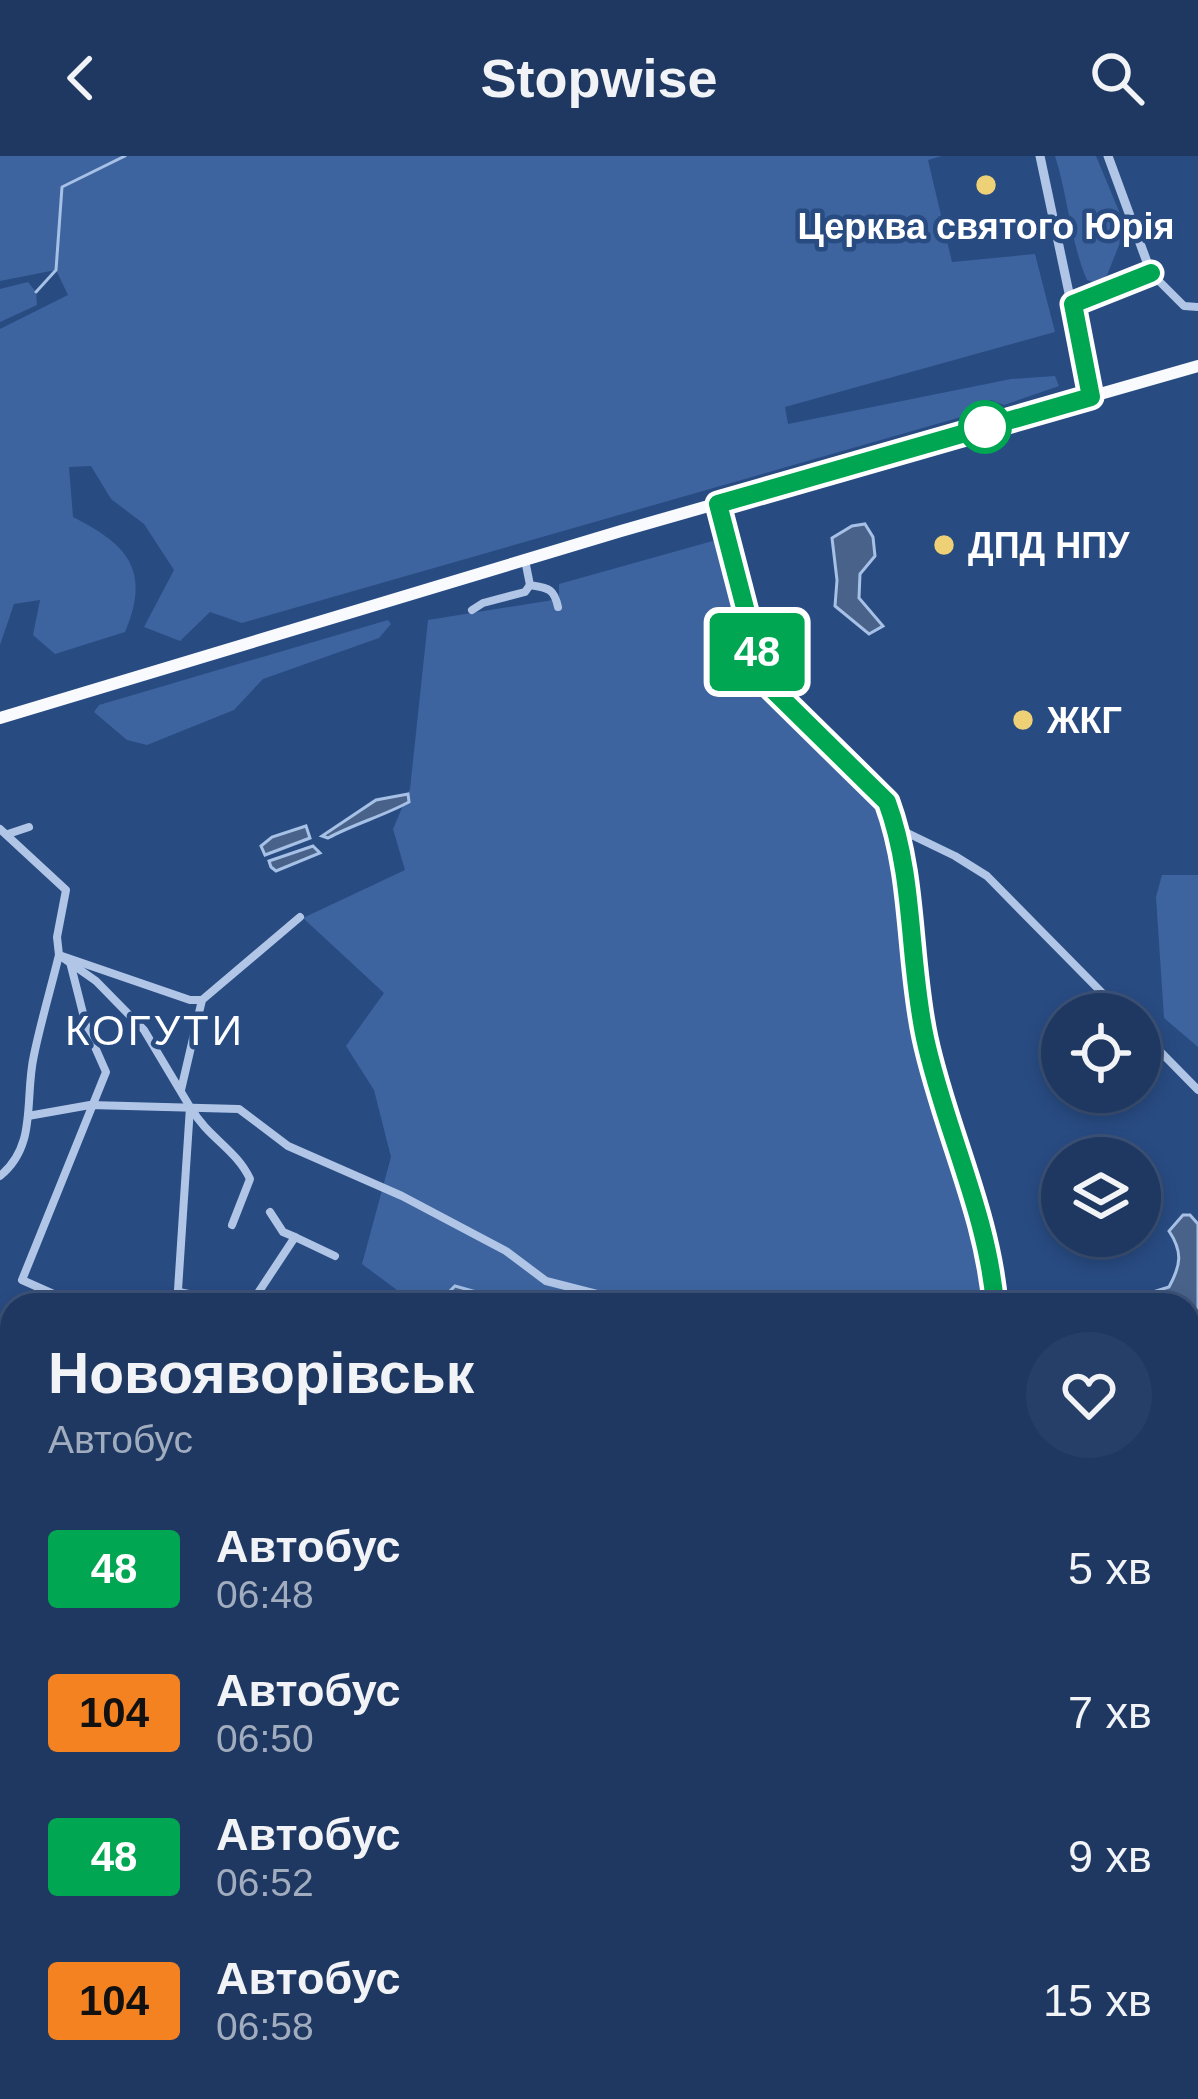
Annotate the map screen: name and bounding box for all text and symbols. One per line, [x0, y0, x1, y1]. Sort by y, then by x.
icon: back [48, 45, 114, 111]
icon: search [1084, 45, 1150, 111]
text: Stopwise [480, 48, 718, 108]
marker: Церква святого Юрія [973, 172, 999, 198]
place label: Церква святого Юрія [798, 206, 1174, 247]
unlabelled marker [960, 402, 1010, 452]
place label: ДПД НПУ [968, 525, 1130, 566]
marker: ДПД НПУ [931, 532, 957, 558]
line badge: 48 [703, 613, 811, 691]
text: 48 [734, 628, 780, 675]
place label: ЖКГ [1046, 700, 1122, 741]
marker: ЖКГ [1010, 707, 1036, 733]
map controls [1041, 993, 1161, 1257]
button: locate [1041, 993, 1161, 1113]
district label: КОГУТИ [65, 1007, 245, 1054]
button: layers [1041, 1137, 1161, 1257]
button: heart [1026, 1332, 1152, 1458]
text: Новояворівськ [48, 1341, 474, 1405]
text: Автобус [48, 1418, 193, 1461]
text: Автобус [216, 1521, 401, 1572]
text: 5 хв [1068, 1543, 1152, 1594]
text: 48 [91, 1545, 137, 1592]
text: 06:48 [216, 1573, 314, 1616]
text: Автобус [216, 1665, 401, 1716]
text: 7 хв [1068, 1687, 1152, 1738]
text: 104 [79, 1689, 149, 1736]
text: 06:50 [216, 1717, 314, 1760]
text: Автобус [216, 1809, 401, 1860]
text: 9 хв [1068, 1831, 1152, 1882]
text: 48 [91, 1833, 137, 1880]
text: 06:52 [216, 1861, 314, 1904]
text: Автобус [216, 1953, 401, 2004]
text: 15 хв [1043, 1975, 1152, 2026]
text: 104 [79, 1977, 149, 2024]
text: 06:58 [216, 2005, 314, 2048]

